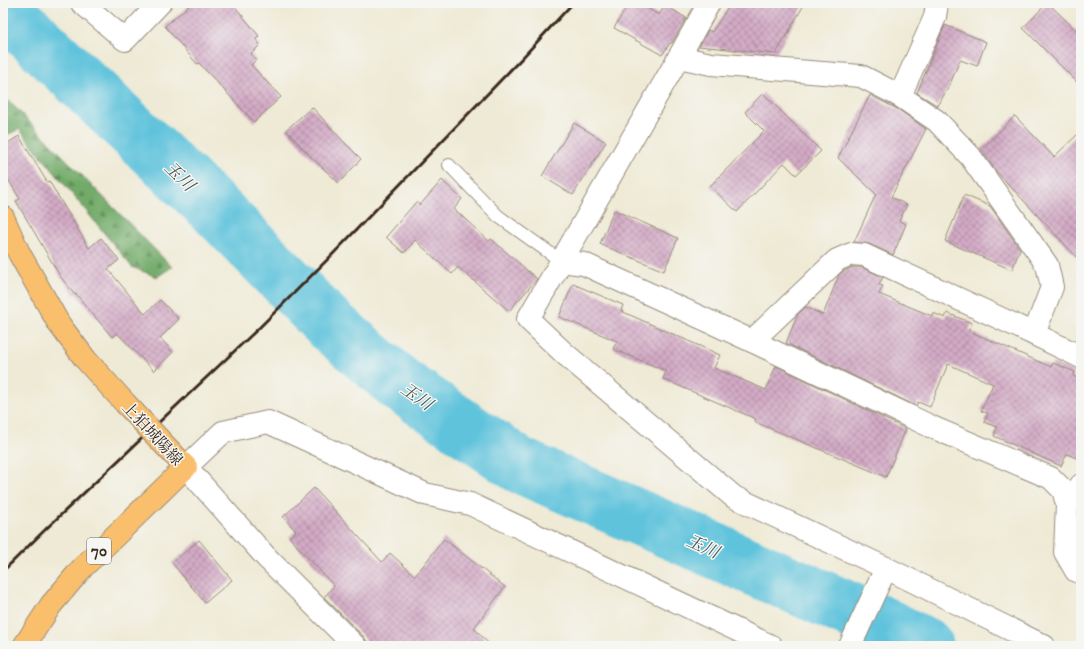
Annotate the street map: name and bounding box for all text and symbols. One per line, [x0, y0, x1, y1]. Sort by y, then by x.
water label: 玉川 [159, 157, 201, 198]
water label: 玉川 [396, 378, 438, 417]
street label: 上狛城陽線 [118, 398, 187, 470]
water label: 玉川 [683, 530, 724, 565]
road number: 70 [87, 538, 111, 564]

